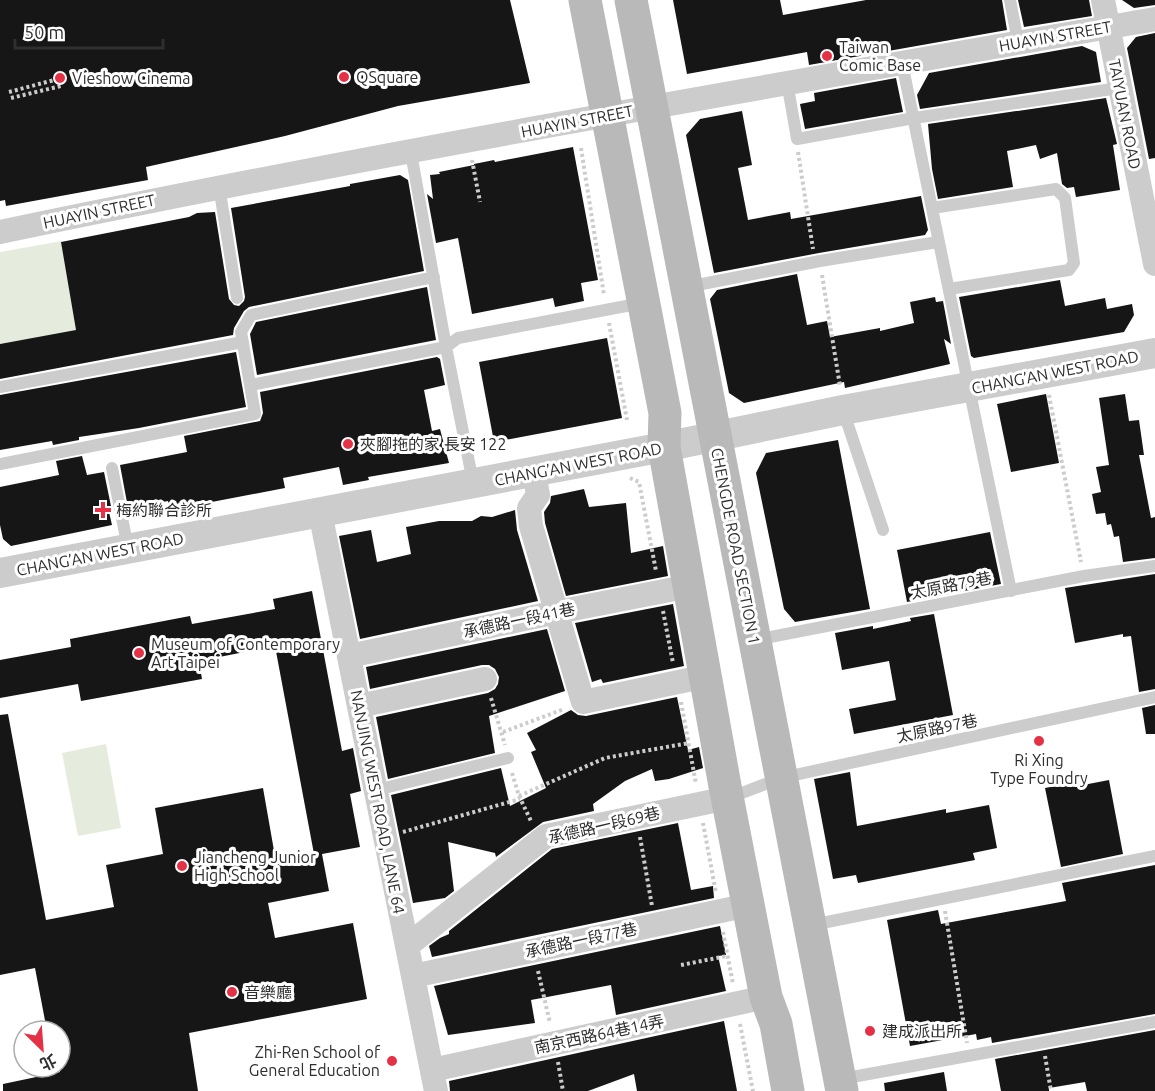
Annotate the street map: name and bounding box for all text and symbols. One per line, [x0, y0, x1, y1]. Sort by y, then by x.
scale bar [15, 12, 164, 50]
street label: HUAYIN STREET [997, 17, 1113, 55]
text: 50 m [24, 22, 64, 42]
place label: Taiwan Comic Base [839, 38, 921, 74]
marker: Taiwan Comic Base [820, 49, 834, 63]
street label: TAIYUAN ROAD [1105, 57, 1145, 171]
place label: QSquare [356, 68, 418, 86]
place label: Vieshow Cinema [72, 69, 191, 87]
marker: QSquare [337, 70, 351, 84]
marker: Vieshow Cinema [53, 71, 67, 85]
street label: HUAYIN STREET [519, 101, 635, 141]
street label: HUAYIN STREET [41, 190, 157, 232]
street label: CHANG’AN WEST ROAD [970, 347, 1140, 397]
place label: 夾腳拖的家 長安 122 [360, 435, 506, 453]
marker: 夾腳拖的家 長安 122 [341, 437, 355, 451]
street label: CHANG’AN WEST ROAD [493, 439, 663, 489]
street label: CHENGDE ROAD SECTION 1 [708, 446, 764, 646]
marker: 梅約聯合診所 [94, 501, 112, 519]
place label: 梅約聯合診所 [116, 501, 212, 519]
street label: CHANG’AN WEST ROAD [15, 529, 185, 579]
street label: 太原路79巷 [909, 568, 993, 602]
street label: 承德路一段41巷 [461, 599, 577, 641]
place label: Museum of Contemporary Art Taipei [151, 635, 340, 671]
marker: Museum of Contemporary Art Taipei [132, 646, 146, 660]
street label: NANJING WEST ROAD, LANE 64 [347, 688, 409, 916]
street label: 太原路97巷 [895, 711, 979, 745]
marker: Ri Xing Type Foundry [1032, 734, 1046, 748]
place label: Ri Xing Type Foundry [990, 751, 1088, 787]
street label: 承德路一段69巷 [546, 803, 662, 847]
place label: Jiancheng Junior High School [194, 848, 316, 884]
marker: Jiancheng Junior High School [175, 859, 189, 873]
street label: 承德路一段77巷 [523, 919, 639, 961]
place label: 音樂廳 [244, 983, 292, 1001]
marker: 音樂廳 [225, 985, 239, 999]
street label: 南京西路64巷14弄 [533, 1011, 665, 1057]
north arrow [12, 1019, 72, 1079]
place label: 建成派出所 [882, 1022, 962, 1040]
marker: 建成派出所 [863, 1024, 877, 1038]
place label: Zhi-Ren School of General Education [249, 1043, 381, 1079]
text: 北 [37, 1051, 59, 1074]
marker: Zhi-Ren School of General Education [385, 1054, 399, 1068]

